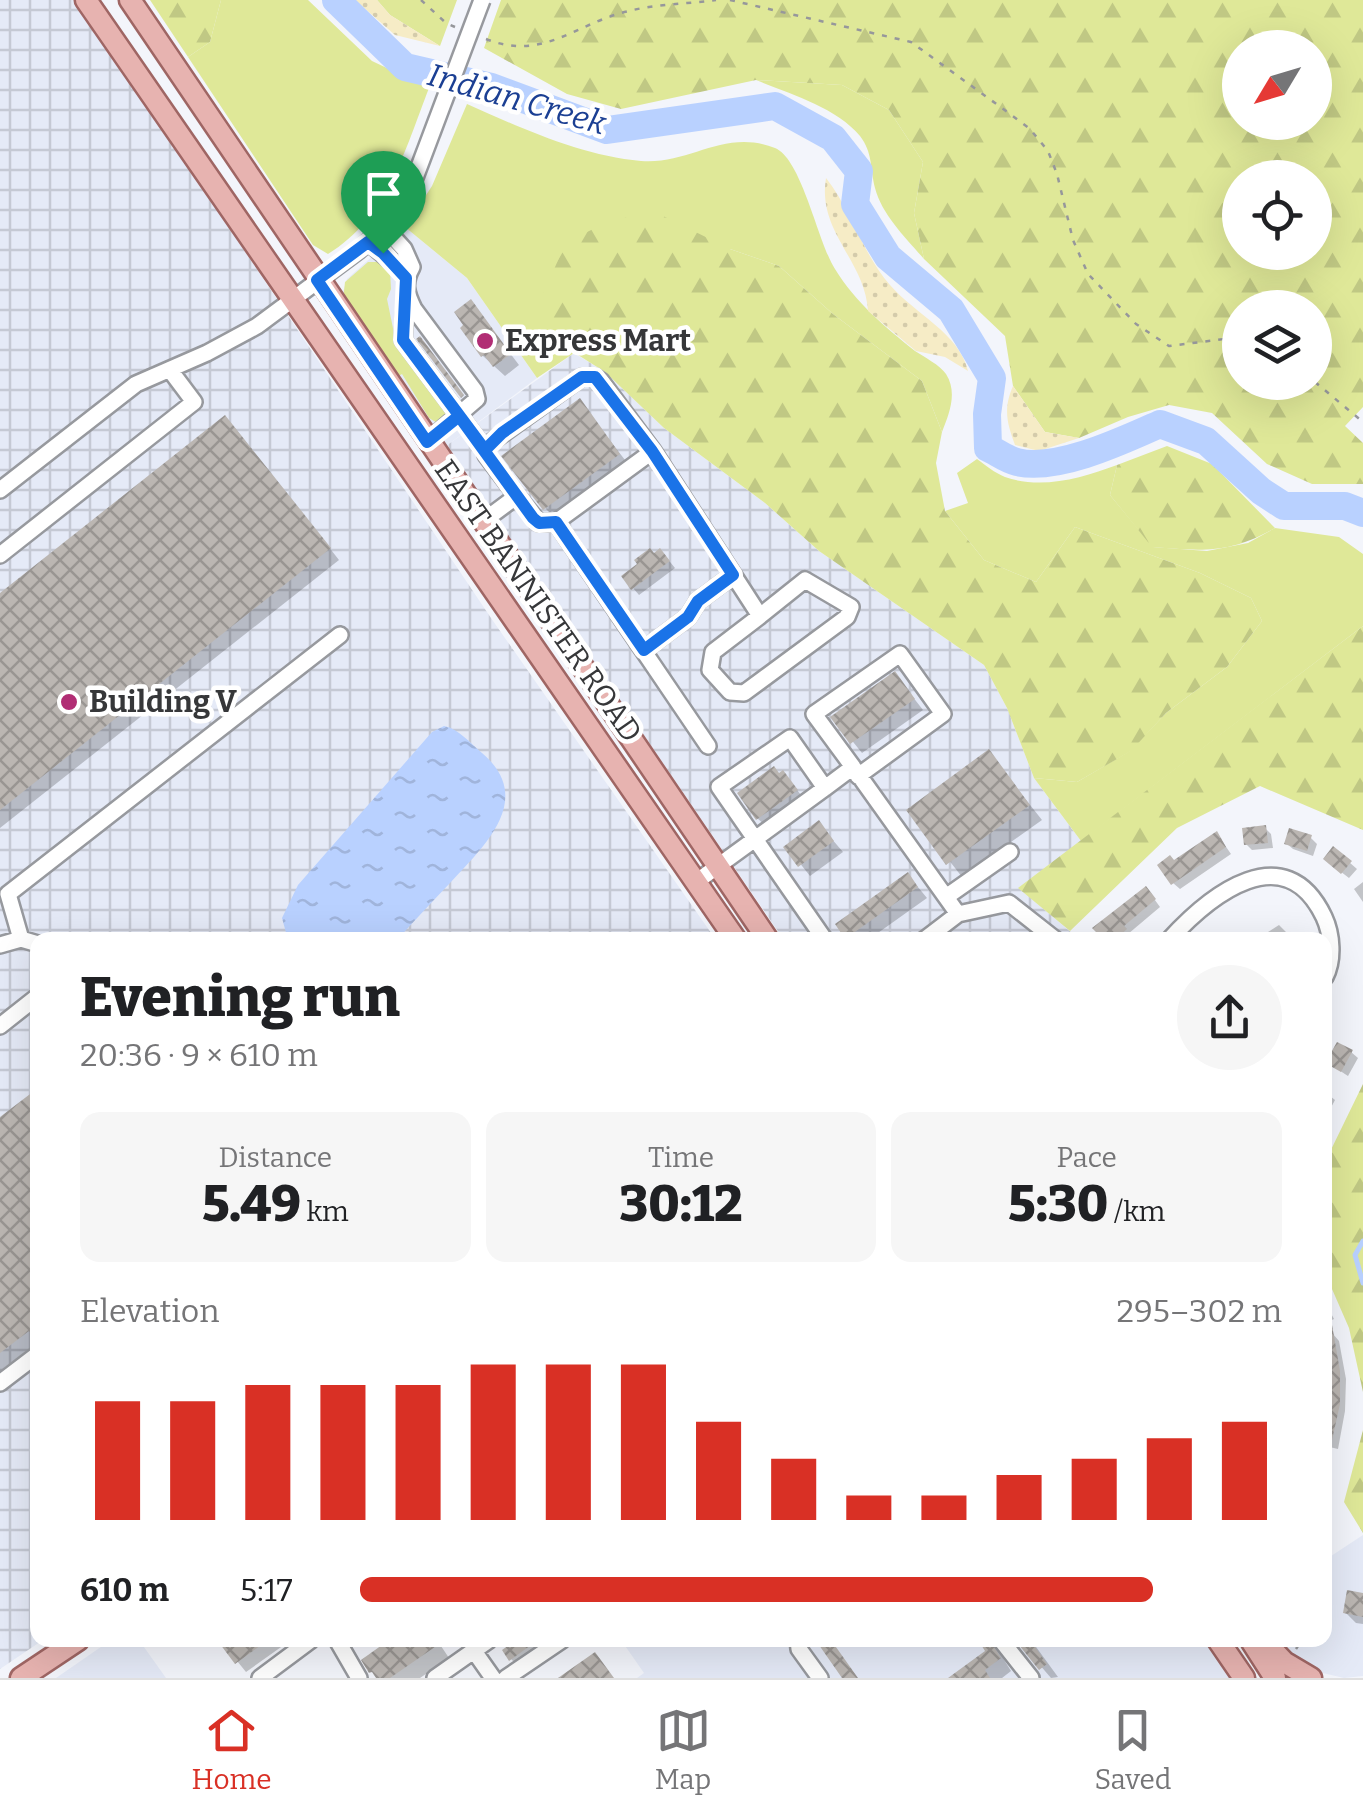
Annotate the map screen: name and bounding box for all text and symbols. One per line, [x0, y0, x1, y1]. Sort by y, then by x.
north arrow [1222, 30, 1332, 140]
map controls [1222, 30, 1332, 400]
water label: Indian Creek [424, 55, 611, 143]
pin [341, 151, 426, 254]
button: locate [1222, 160, 1332, 270]
icon: arrive [356, 166, 411, 221]
button: layers [1222, 290, 1332, 400]
place label: Express Mart [505, 323, 691, 359]
marker: Express Mart [474, 330, 496, 352]
street label: EAST BANNISTER ROAD [427, 453, 649, 749]
place label: Building V [89, 684, 238, 720]
marker: Building V [58, 691, 80, 713]
text: Evening run [80, 965, 400, 1031]
button: share [1177, 965, 1282, 1070]
text: 20:36 · 9 × 610 m [80, 1036, 318, 1074]
text: Distance [219, 1141, 332, 1174]
text: Time [648, 1141, 714, 1174]
text: Pace [1056, 1141, 1117, 1174]
text: 5.49 [202, 1174, 301, 1234]
text: 30:12 [619, 1174, 743, 1234]
text: 5:30 [1008, 1174, 1108, 1234]
text: km [301, 1195, 349, 1228]
text: /km [1108, 1195, 1165, 1228]
text: Elevation [80, 1292, 220, 1330]
text: 295–302 m [1117, 1292, 1282, 1330]
text: 610 m [80, 1571, 169, 1609]
text: 5:17 [240, 1571, 293, 1609]
tab: Home [192, 1703, 272, 1796]
tab: Map [655, 1703, 711, 1796]
tab: Saved [1094, 1703, 1171, 1796]

